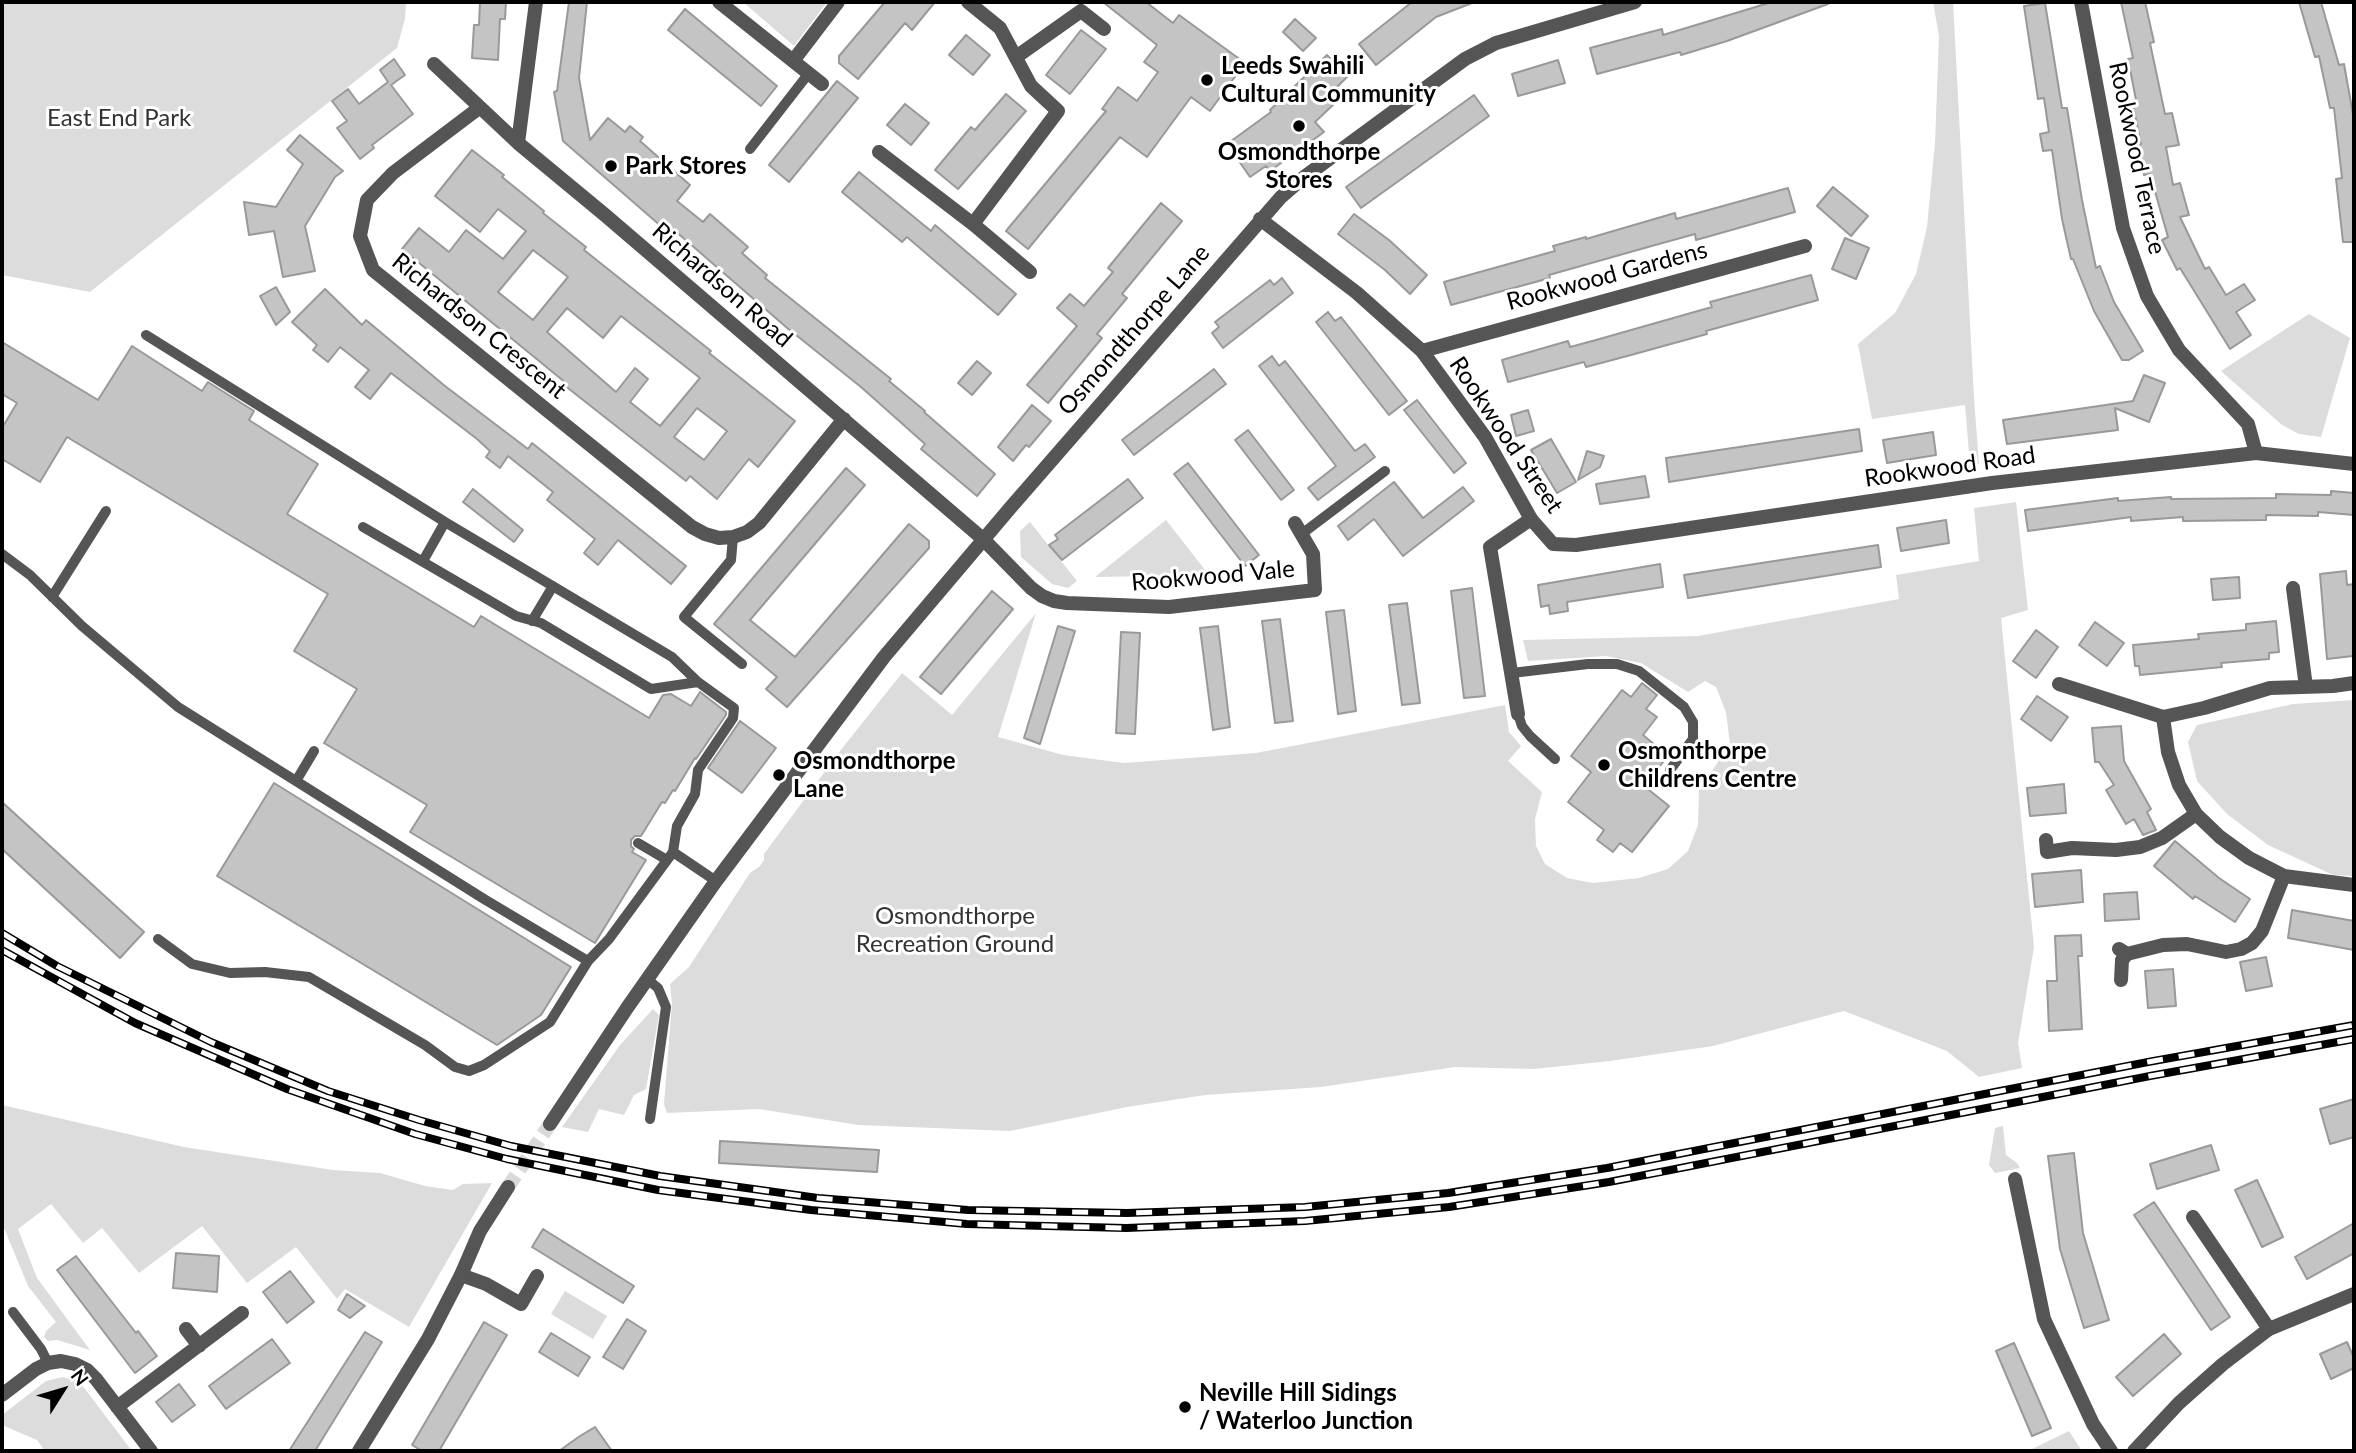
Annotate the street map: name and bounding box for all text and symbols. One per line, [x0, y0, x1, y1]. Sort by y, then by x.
place label: Leeds Swahili Cultural Community [1221, 52, 1436, 108]
street label: Rookwood Terrace [2103, 59, 2171, 257]
marker: Leeds Swahili Cultural Community [1199, 72, 1215, 88]
park label: East End Park [47, 104, 191, 132]
marker: Osmondthorpe Stores [1291, 118, 1307, 134]
place label: Osmondthorpe Stores [1218, 138, 1380, 194]
place label: Park Stores [625, 152, 746, 180]
marker: Park Stores [603, 158, 619, 174]
street label: Richardson Road [646, 216, 798, 354]
street label: Rookwood Gardens [1503, 235, 1711, 317]
street label: Osmondthorpe Lane [1052, 239, 1216, 421]
street label: Richardson Crescent [386, 247, 572, 405]
street label: Rookwood Street [1443, 351, 1569, 519]
street label: Rookwood Road [1863, 441, 2037, 493]
street label: Rookwood Vale [1130, 555, 1296, 597]
place label: Osmonthorpe Childrens Centre [1618, 737, 1797, 793]
place label: Osmondthorpe Lane [793, 747, 955, 803]
marker: Osmonthorpe Childrens Centre [1596, 757, 1612, 773]
marker: Osmondthorpe Lane [771, 767, 787, 783]
park label: Osmondthorpe Recreation Ground [856, 902, 1054, 958]
north arrow [28, 1355, 98, 1425]
text: N [67, 1364, 94, 1390]
place label: Neville Hill Sidings / Waterloo Junction [1199, 1379, 1413, 1435]
marker: Neville Hill Sidings / Waterloo Junction [1177, 1399, 1193, 1415]

